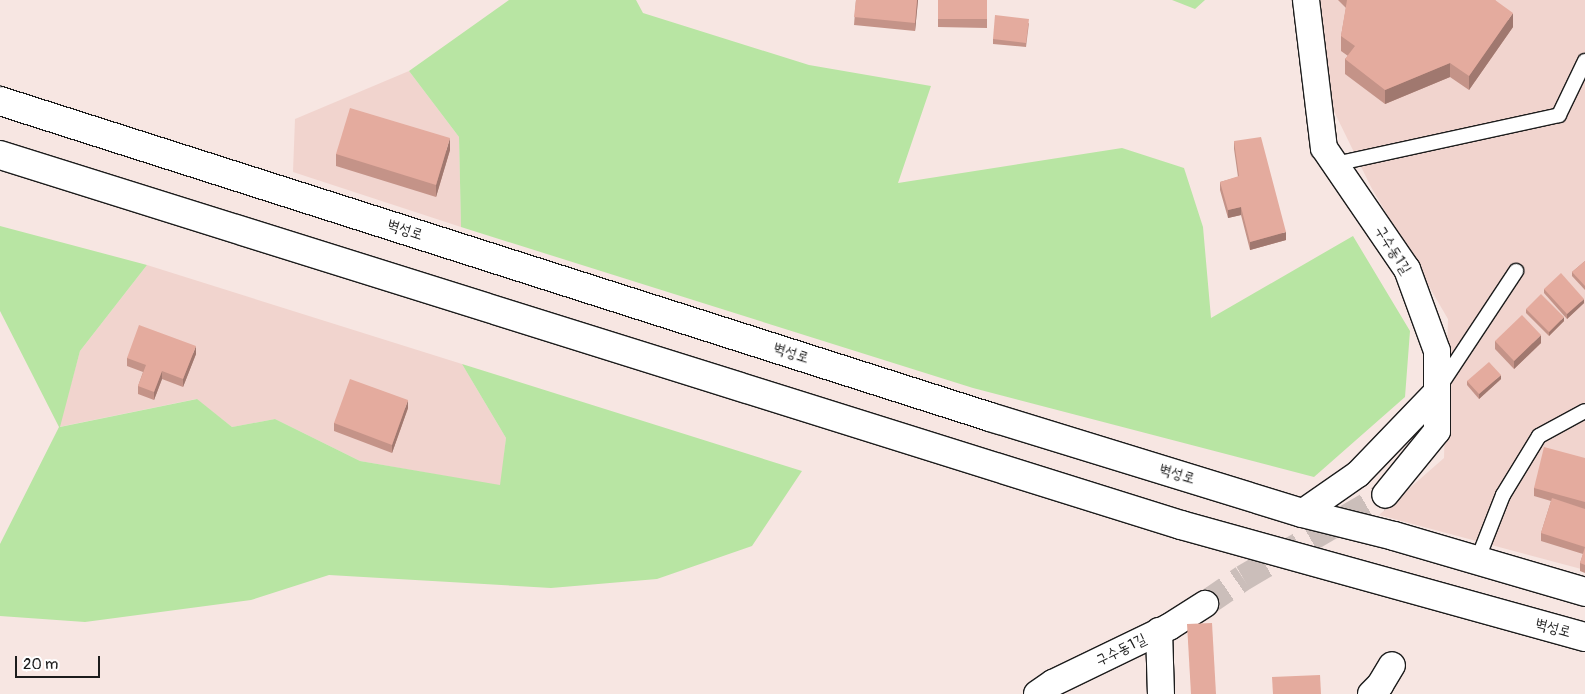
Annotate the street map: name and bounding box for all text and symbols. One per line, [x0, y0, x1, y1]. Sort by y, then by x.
street label: 벽성로 [385, 216, 425, 244]
street label: 구수동1길 [1371, 222, 1415, 278]
street label: 벽성로 [771, 339, 811, 367]
street label: 벽성로 [1157, 460, 1197, 488]
street label: 벽성로 [1533, 615, 1573, 641]
street label: 구수동1길 [1093, 630, 1149, 670]
scale bar [18, 646, 102, 678]
text: 20 m [23, 655, 58, 674]

